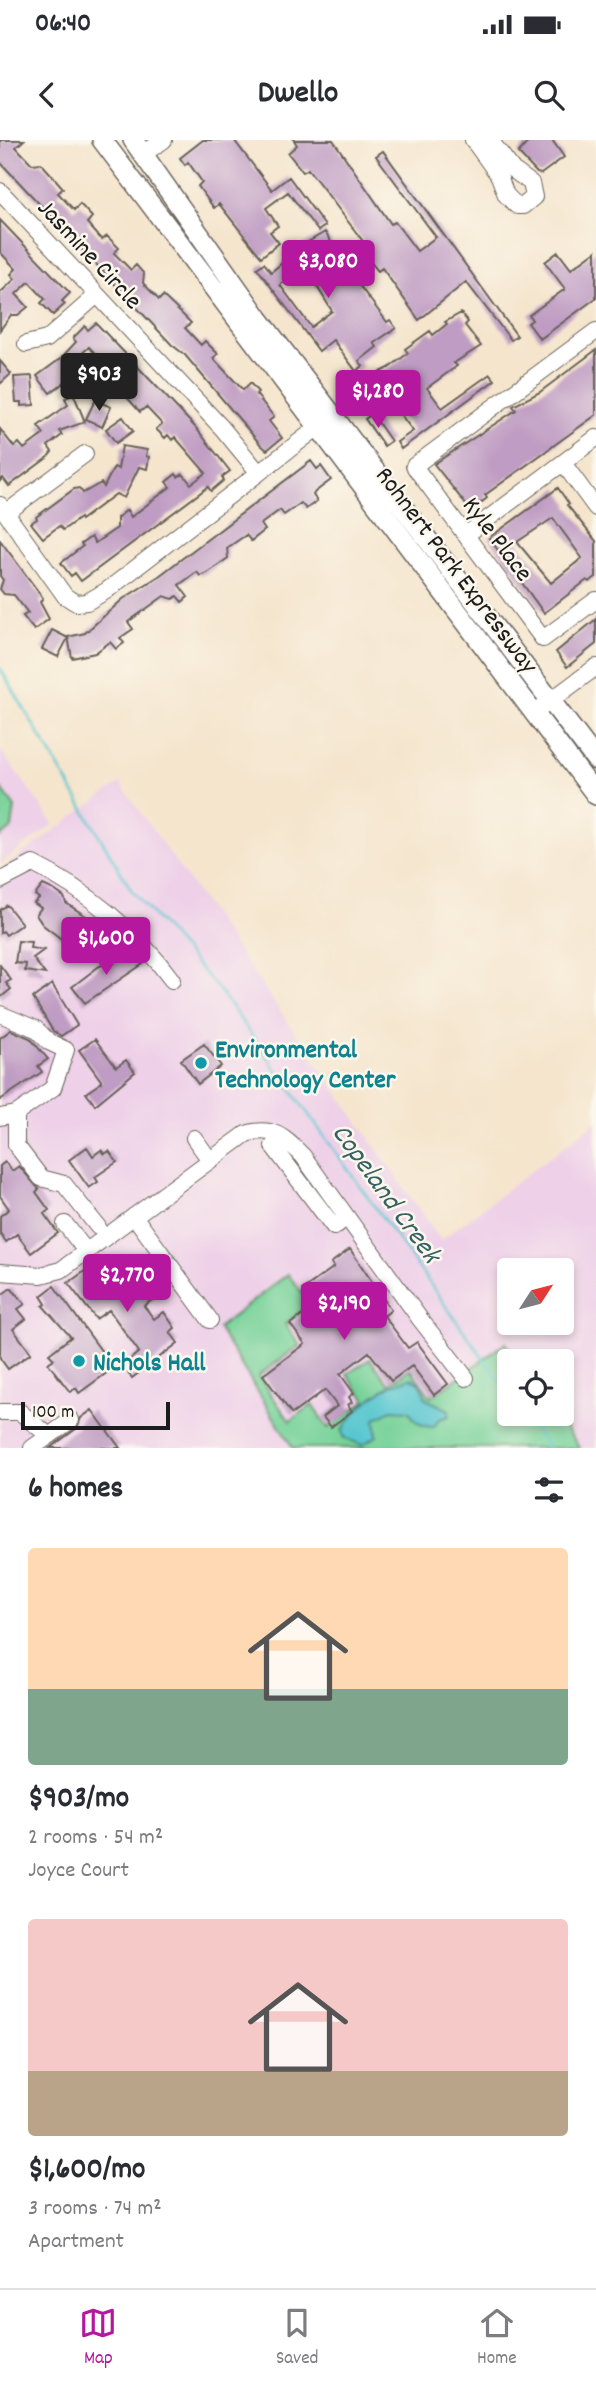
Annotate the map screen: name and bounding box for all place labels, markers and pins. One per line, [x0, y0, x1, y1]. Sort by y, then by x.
pin: $3,080 [271, 240, 385, 300]
pin: $903 [58, 354, 140, 413]
pin: $1,280 [321, 370, 435, 430]
pin: $1,600 [49, 918, 163, 977]
place label: Environmental Technology Center [215, 1033, 396, 1100]
marker: Environmental Technology Center [193, 1055, 209, 1071]
pin: $2,770 [70, 1254, 184, 1314]
pin: $2,190 [287, 1282, 401, 1342]
place label: Nichols Hall [93, 1346, 206, 1383]
marker: Nichols Hall [71, 1353, 87, 1369]

